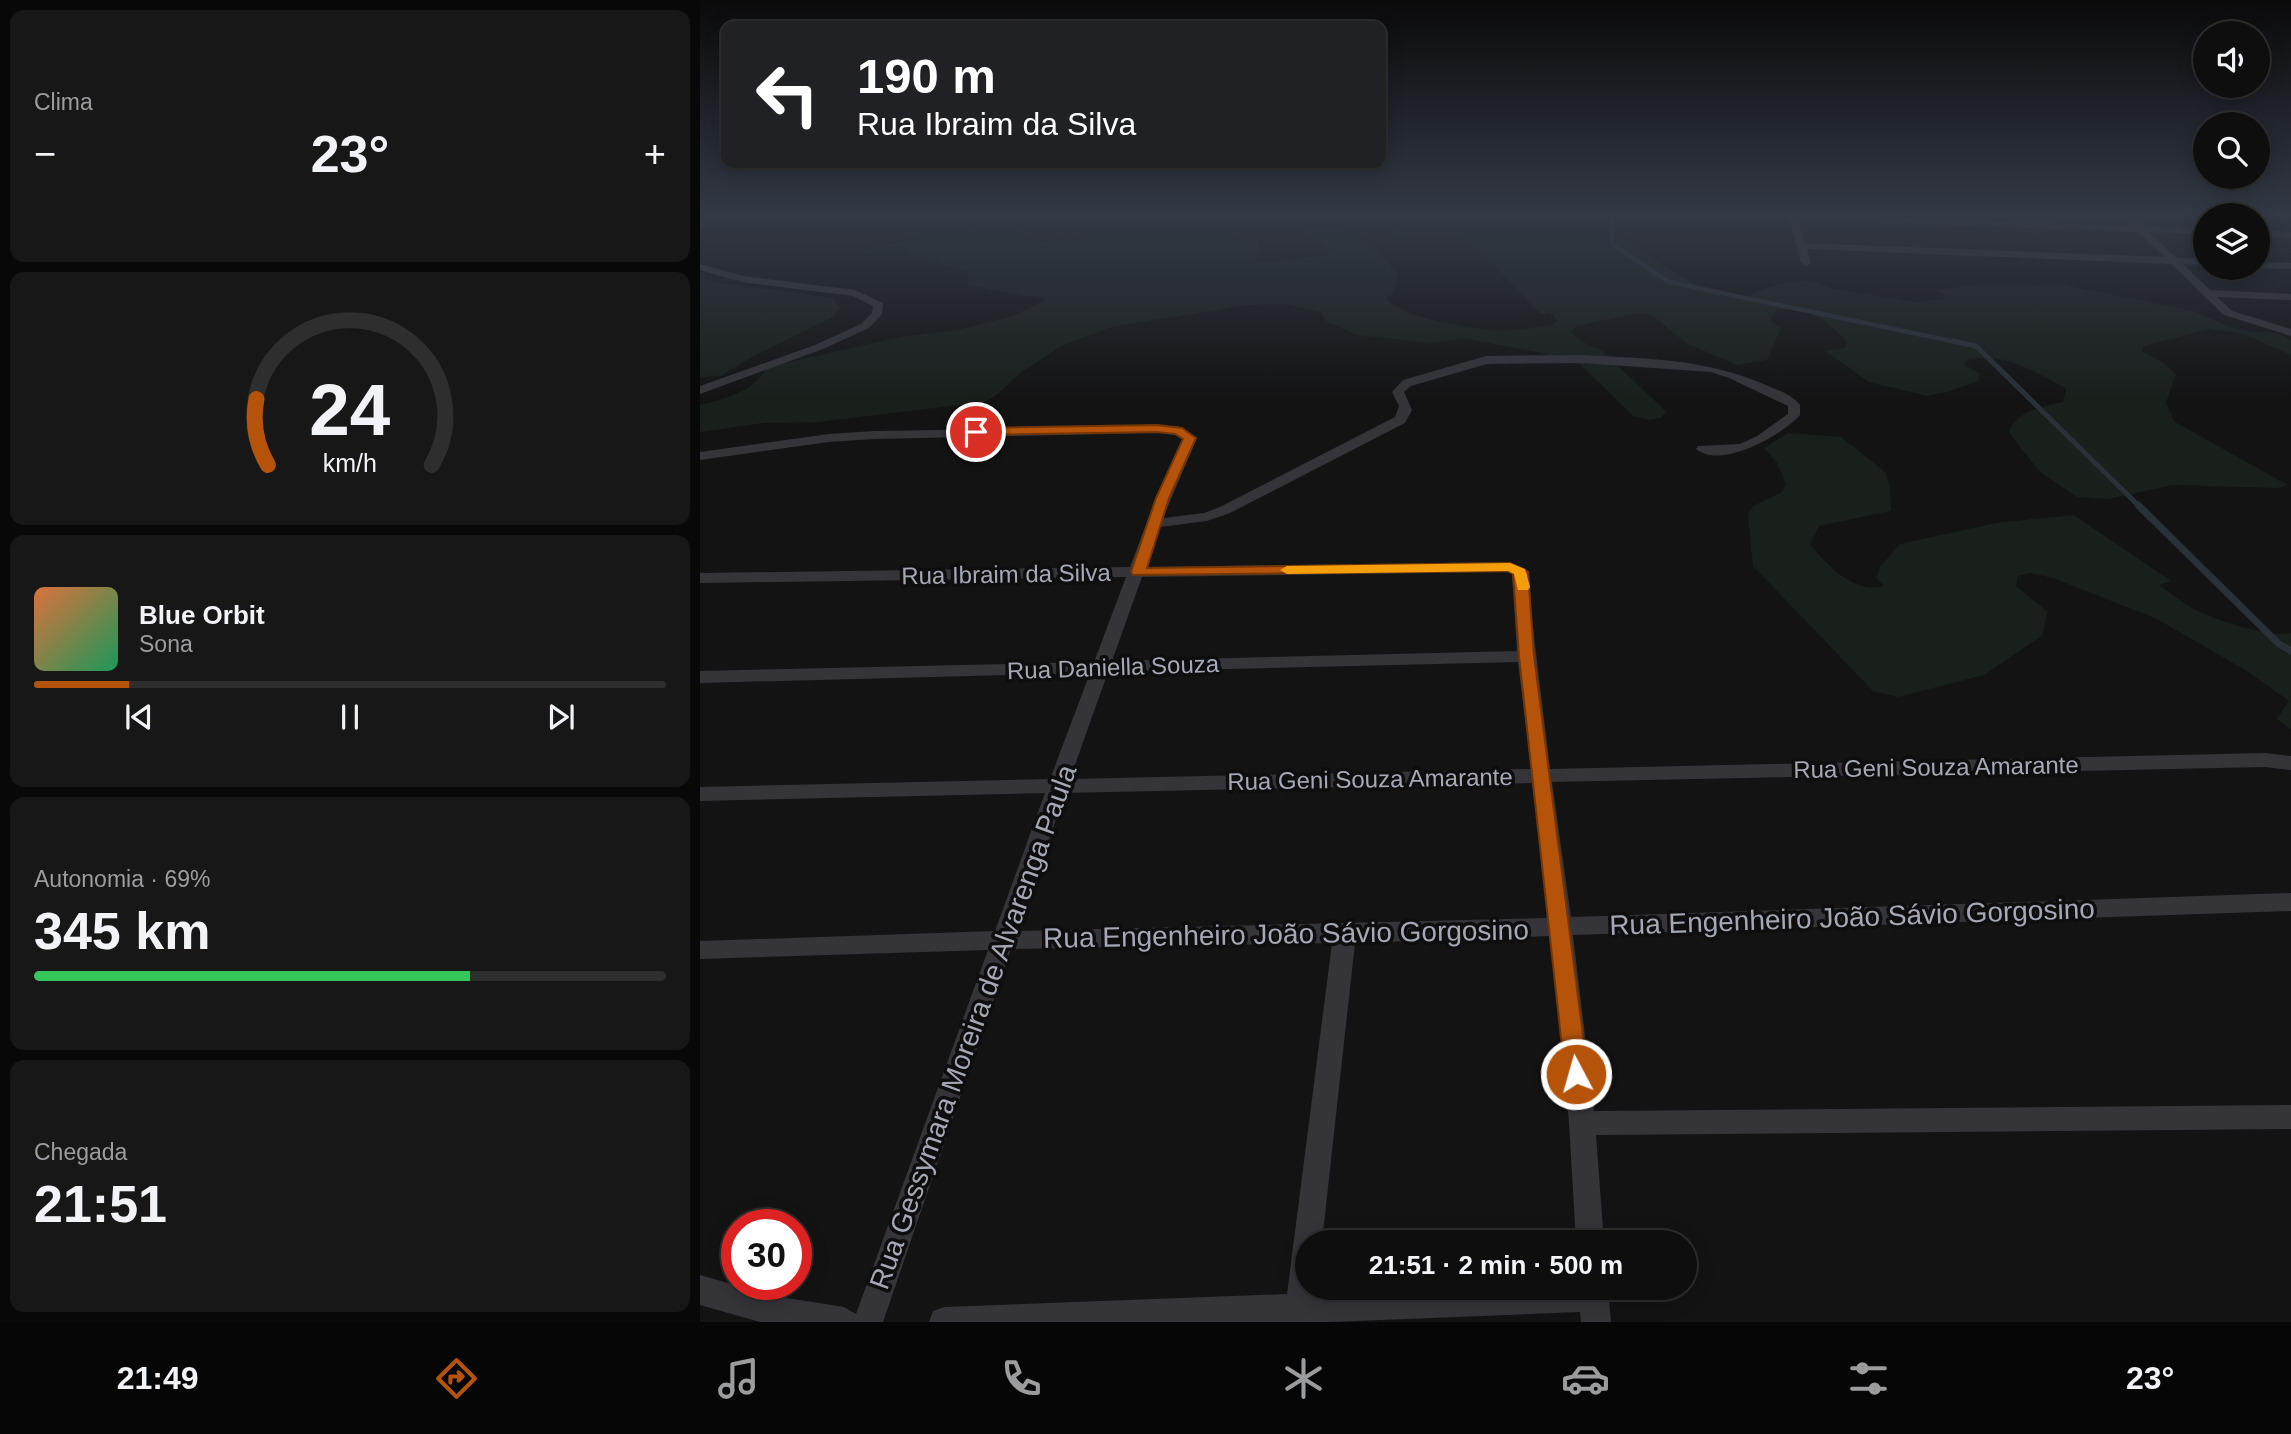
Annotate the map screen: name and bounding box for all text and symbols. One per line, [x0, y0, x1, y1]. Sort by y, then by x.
map controls [2193, 21, 2270, 280]
button: sound [2193, 21, 2270, 98]
icon: left [742, 49, 833, 140]
text: 190 m [857, 49, 996, 103]
text: Clima [34, 89, 93, 115]
text: Rua Ibraim da Silva [857, 106, 1136, 142]
button: search [2193, 112, 2270, 189]
text: 23° [311, 125, 389, 183]
text: − [34, 133, 56, 175]
text: + [644, 133, 666, 175]
button: layers [2193, 203, 2270, 280]
text: 24 [310, 369, 391, 450]
pin [946, 402, 1006, 462]
icon: arrive [957, 413, 995, 451]
text: km/h [323, 448, 377, 476]
street label: Rua Ibraim da Silva [901, 559, 1112, 589]
text: Blue Orbit [139, 600, 265, 630]
text: Sona [139, 631, 193, 657]
street label: Rua Daniella Souza [1007, 650, 1220, 684]
icon: previous [120, 698, 158, 736]
icon: pause [331, 698, 369, 736]
icon: next [542, 698, 580, 736]
street label: Rua Geni Souza Amarante [1793, 751, 2079, 783]
street label: Rua Gessymara Moreira de Alvarenga Paula [863, 760, 1083, 1293]
street label: Rua Geni Souza Amarante [1227, 763, 1513, 795]
text: Autonomia · 69% [34, 866, 210, 892]
street label: Rua Engenheiro João Sávio Gorgosino [1609, 893, 2095, 941]
text: 345 km [34, 902, 210, 960]
street label: Rua Engenheiro João Sávio Gorgosino [1043, 914, 1529, 954]
position arrow [1539, 1037, 1613, 1111]
text: Chegada [34, 1139, 127, 1165]
text: 21:51 [34, 1175, 167, 1233]
speed limit sign: 30 [721, 1209, 812, 1300]
text: 21:51 · 2 min · 500 m [1369, 1250, 1623, 1280]
icon: directions [432, 1354, 481, 1403]
icon: music [714, 1354, 763, 1403]
icon: phone [997, 1354, 1046, 1403]
icon: climate [1279, 1354, 1328, 1403]
icon: car [1561, 1354, 1610, 1403]
icon: filters [1844, 1354, 1893, 1403]
text: 21:49 [117, 1360, 199, 1396]
text: 23° [2126, 1360, 2174, 1396]

